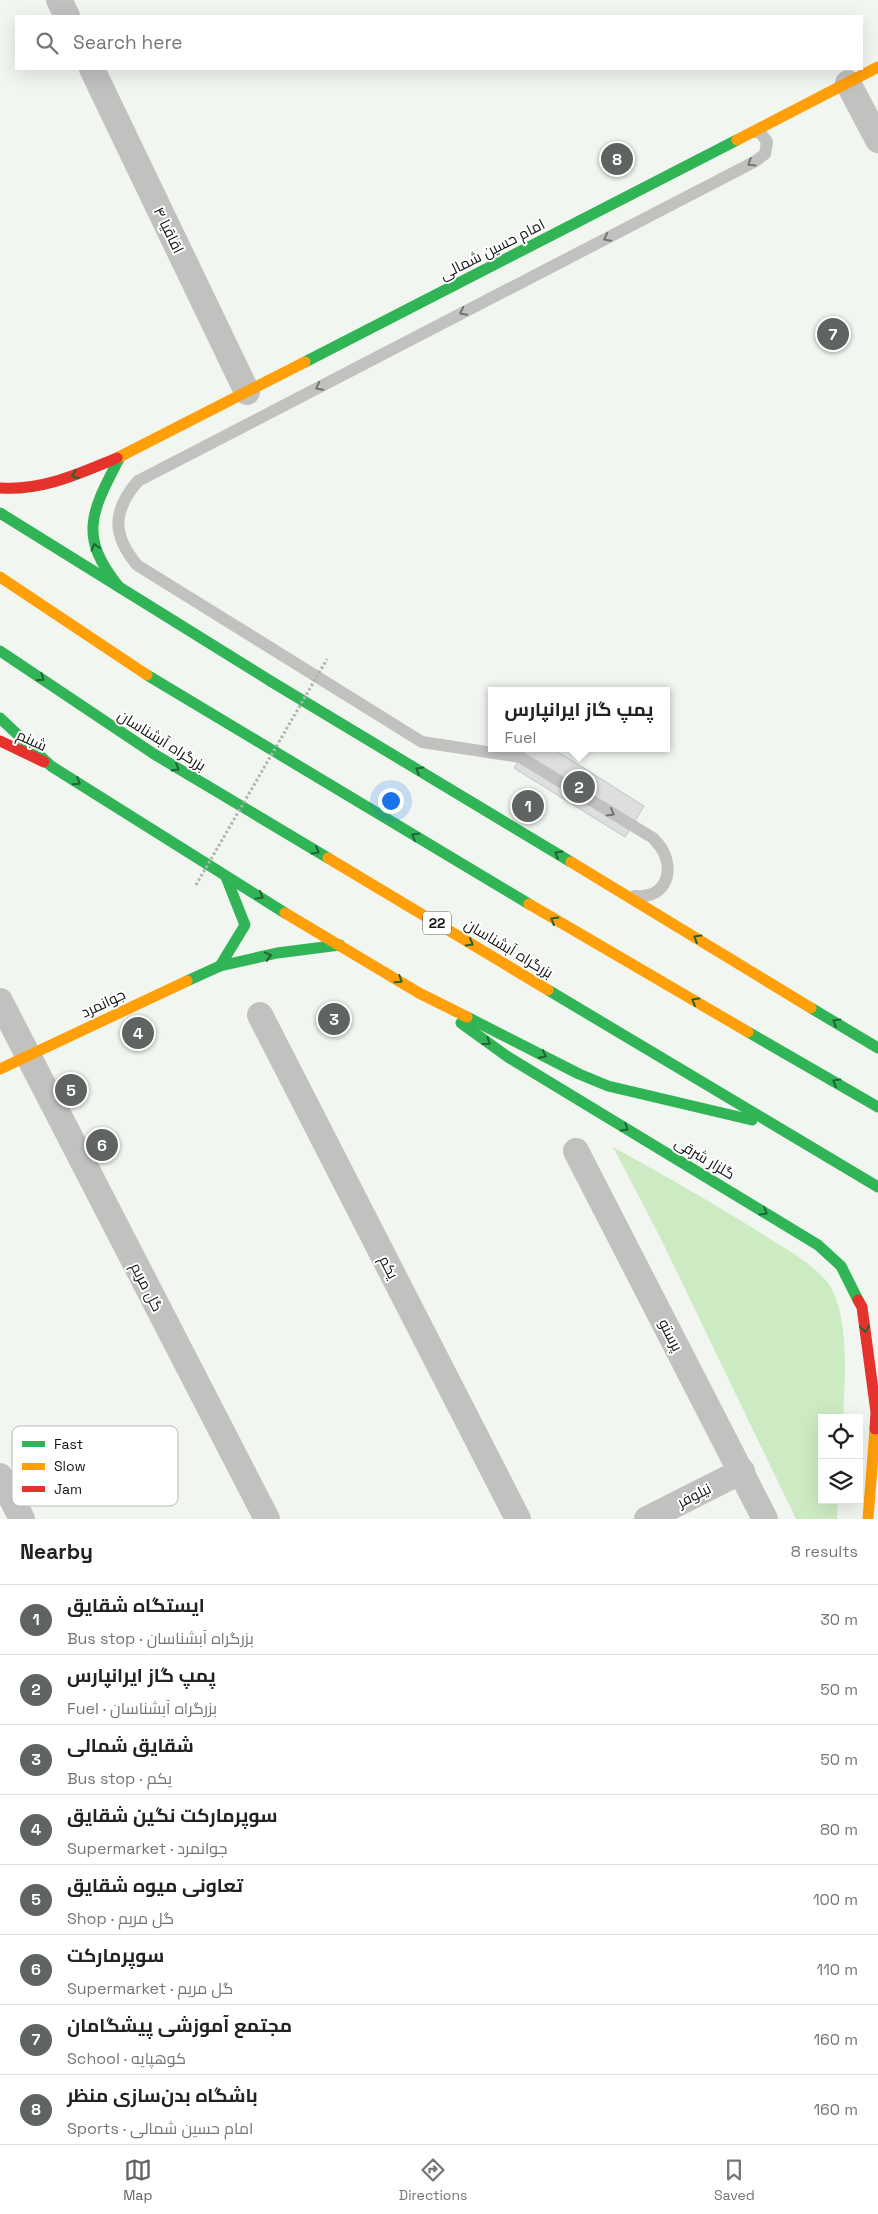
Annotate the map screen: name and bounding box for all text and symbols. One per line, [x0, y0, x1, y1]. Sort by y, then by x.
search box [15, 15, 863, 70]
icon: search [33, 29, 61, 57]
text: Search here [73, 30, 183, 55]
pin: 8 [601, 140, 633, 178]
one-way arrow [748, 156, 757, 166]
street label: اقاقیا ۴ [150, 204, 188, 256]
street label: امام حسین شمالی [436, 214, 548, 285]
one-way arrow [604, 232, 613, 242]
one-way arrow [459, 306, 468, 316]
pin: 7 [817, 315, 849, 353]
one-way arrow [315, 381, 324, 391]
one-way arrow [71, 469, 80, 479]
one-way arrow [91, 544, 101, 552]
one-way arrow [35, 672, 44, 681]
popup [488, 687, 670, 752]
text: پمپ گاز ایرانپارس [505, 697, 653, 722]
street label: بزرگراه آبشناسان [114, 705, 210, 775]
street label: شبنم [13, 725, 50, 756]
text: Fuel [505, 727, 536, 748]
one-way arrow [171, 761, 180, 771]
one-way arrow [416, 766, 425, 776]
pin: 2 [563, 768, 595, 806]
one-way arrow [72, 776, 81, 786]
pin: 1 [512, 787, 544, 825]
your location [378, 788, 404, 814]
one-way arrow [606, 807, 615, 817]
one-way arrow [411, 833, 420, 843]
one-way arrow [310, 844, 319, 854]
one-way arrow [555, 851, 564, 861]
one-way arrow [254, 890, 263, 900]
road number: 22 [423, 911, 451, 934]
street label: بزرگراه آبشناسان [461, 914, 557, 983]
one-way arrow [551, 916, 560, 926]
one-way arrow [694, 935, 703, 945]
one-way arrow [465, 937, 474, 947]
one-way arrow [263, 951, 272, 962]
one-way arrow [393, 974, 403, 983]
street label: جوانمرد [78, 984, 128, 1022]
one-way arrow [692, 997, 701, 1007]
pin: 3 [318, 1000, 350, 1038]
pin: 4 [122, 1014, 154, 1052]
one-way arrow [833, 1019, 842, 1029]
one-way arrow [481, 1036, 491, 1045]
one-way arrow [537, 1049, 546, 1059]
pin: 5 [55, 1071, 87, 1109]
one-way arrow [833, 1078, 842, 1088]
one-way arrow [619, 1121, 628, 1131]
pin: 6 [86, 1126, 118, 1164]
street label: گلزار شرقی [671, 1133, 739, 1184]
one-way arrow [759, 1205, 768, 1215]
street label: یکم [374, 1252, 403, 1282]
street label: گل مریم [126, 1259, 167, 1315]
street label: پرستو [654, 1316, 687, 1355]
one-way arrow [859, 1325, 870, 1333]
map controls [818, 1414, 863, 1504]
button: locate [818, 1414, 863, 1459]
legend [12, 1426, 178, 1506]
text: Fast [54, 1435, 83, 1453]
text: Slow [54, 1457, 86, 1475]
button: layers [818, 1459, 863, 1504]
street label: نیلوفر [673, 1479, 714, 1512]
text: Jam [54, 1480, 82, 1498]
text: Nearby [20, 1538, 93, 1565]
text: 8 results [791, 1541, 858, 1562]
text: ایستگاه شقایق [67, 1593, 205, 1618]
text: 1 [32, 1609, 40, 1630]
text: 30 m [820, 1609, 858, 1630]
text: Bus stop · بزرگراه آبشناسان [67, 1628, 254, 1649]
text: پمپ گاز ایرانپارس [67, 1663, 216, 1688]
text: 2 [31, 1679, 41, 1700]
text: 50 m [820, 1679, 858, 1700]
text: Fuel · بزرگراه آبشناسان [67, 1698, 217, 1719]
text: شقایق شمالی [67, 1733, 194, 1758]
text: 3 [31, 1749, 41, 1770]
text: 50 m [820, 1749, 858, 1770]
text: Bus stop · یکم [67, 1768, 172, 1789]
text: سوپرمارکت نگین شقایق [67, 1803, 277, 1828]
text: 4 [31, 1819, 41, 1840]
text: 80 m [820, 1819, 858, 1840]
text: Supermarket · جوانمرد [67, 1838, 227, 1859]
text: تعاونی میوه شقایق [67, 1873, 243, 1898]
text: 5 [31, 1889, 41, 1910]
text: 100 m [813, 1889, 858, 1910]
text: Shop · گل مریم [67, 1908, 174, 1929]
text: سوپرمارکت [67, 1943, 164, 1968]
text: 6 [31, 1959, 41, 1980]
text: 110 m [816, 1959, 858, 1980]
text: Supermarket · گل مریم [67, 1978, 233, 1999]
text: مجتمع آموزشی پیشگامان [67, 2013, 292, 2038]
text: 7 [32, 2029, 40, 2050]
text: 160 m [813, 2029, 858, 2050]
text: School · کوهپایه [67, 2048, 186, 2069]
text: باشگاه بدن‌سازی منظر [67, 2083, 258, 2108]
text: 8 [31, 2099, 41, 2120]
text: 160 m [813, 2099, 858, 2120]
text: Sports · امام حسین شمالی [67, 2118, 253, 2139]
tab: Map [123, 2156, 152, 2204]
tab: Directions [399, 2156, 467, 2204]
tab: Saved [714, 2156, 755, 2204]

